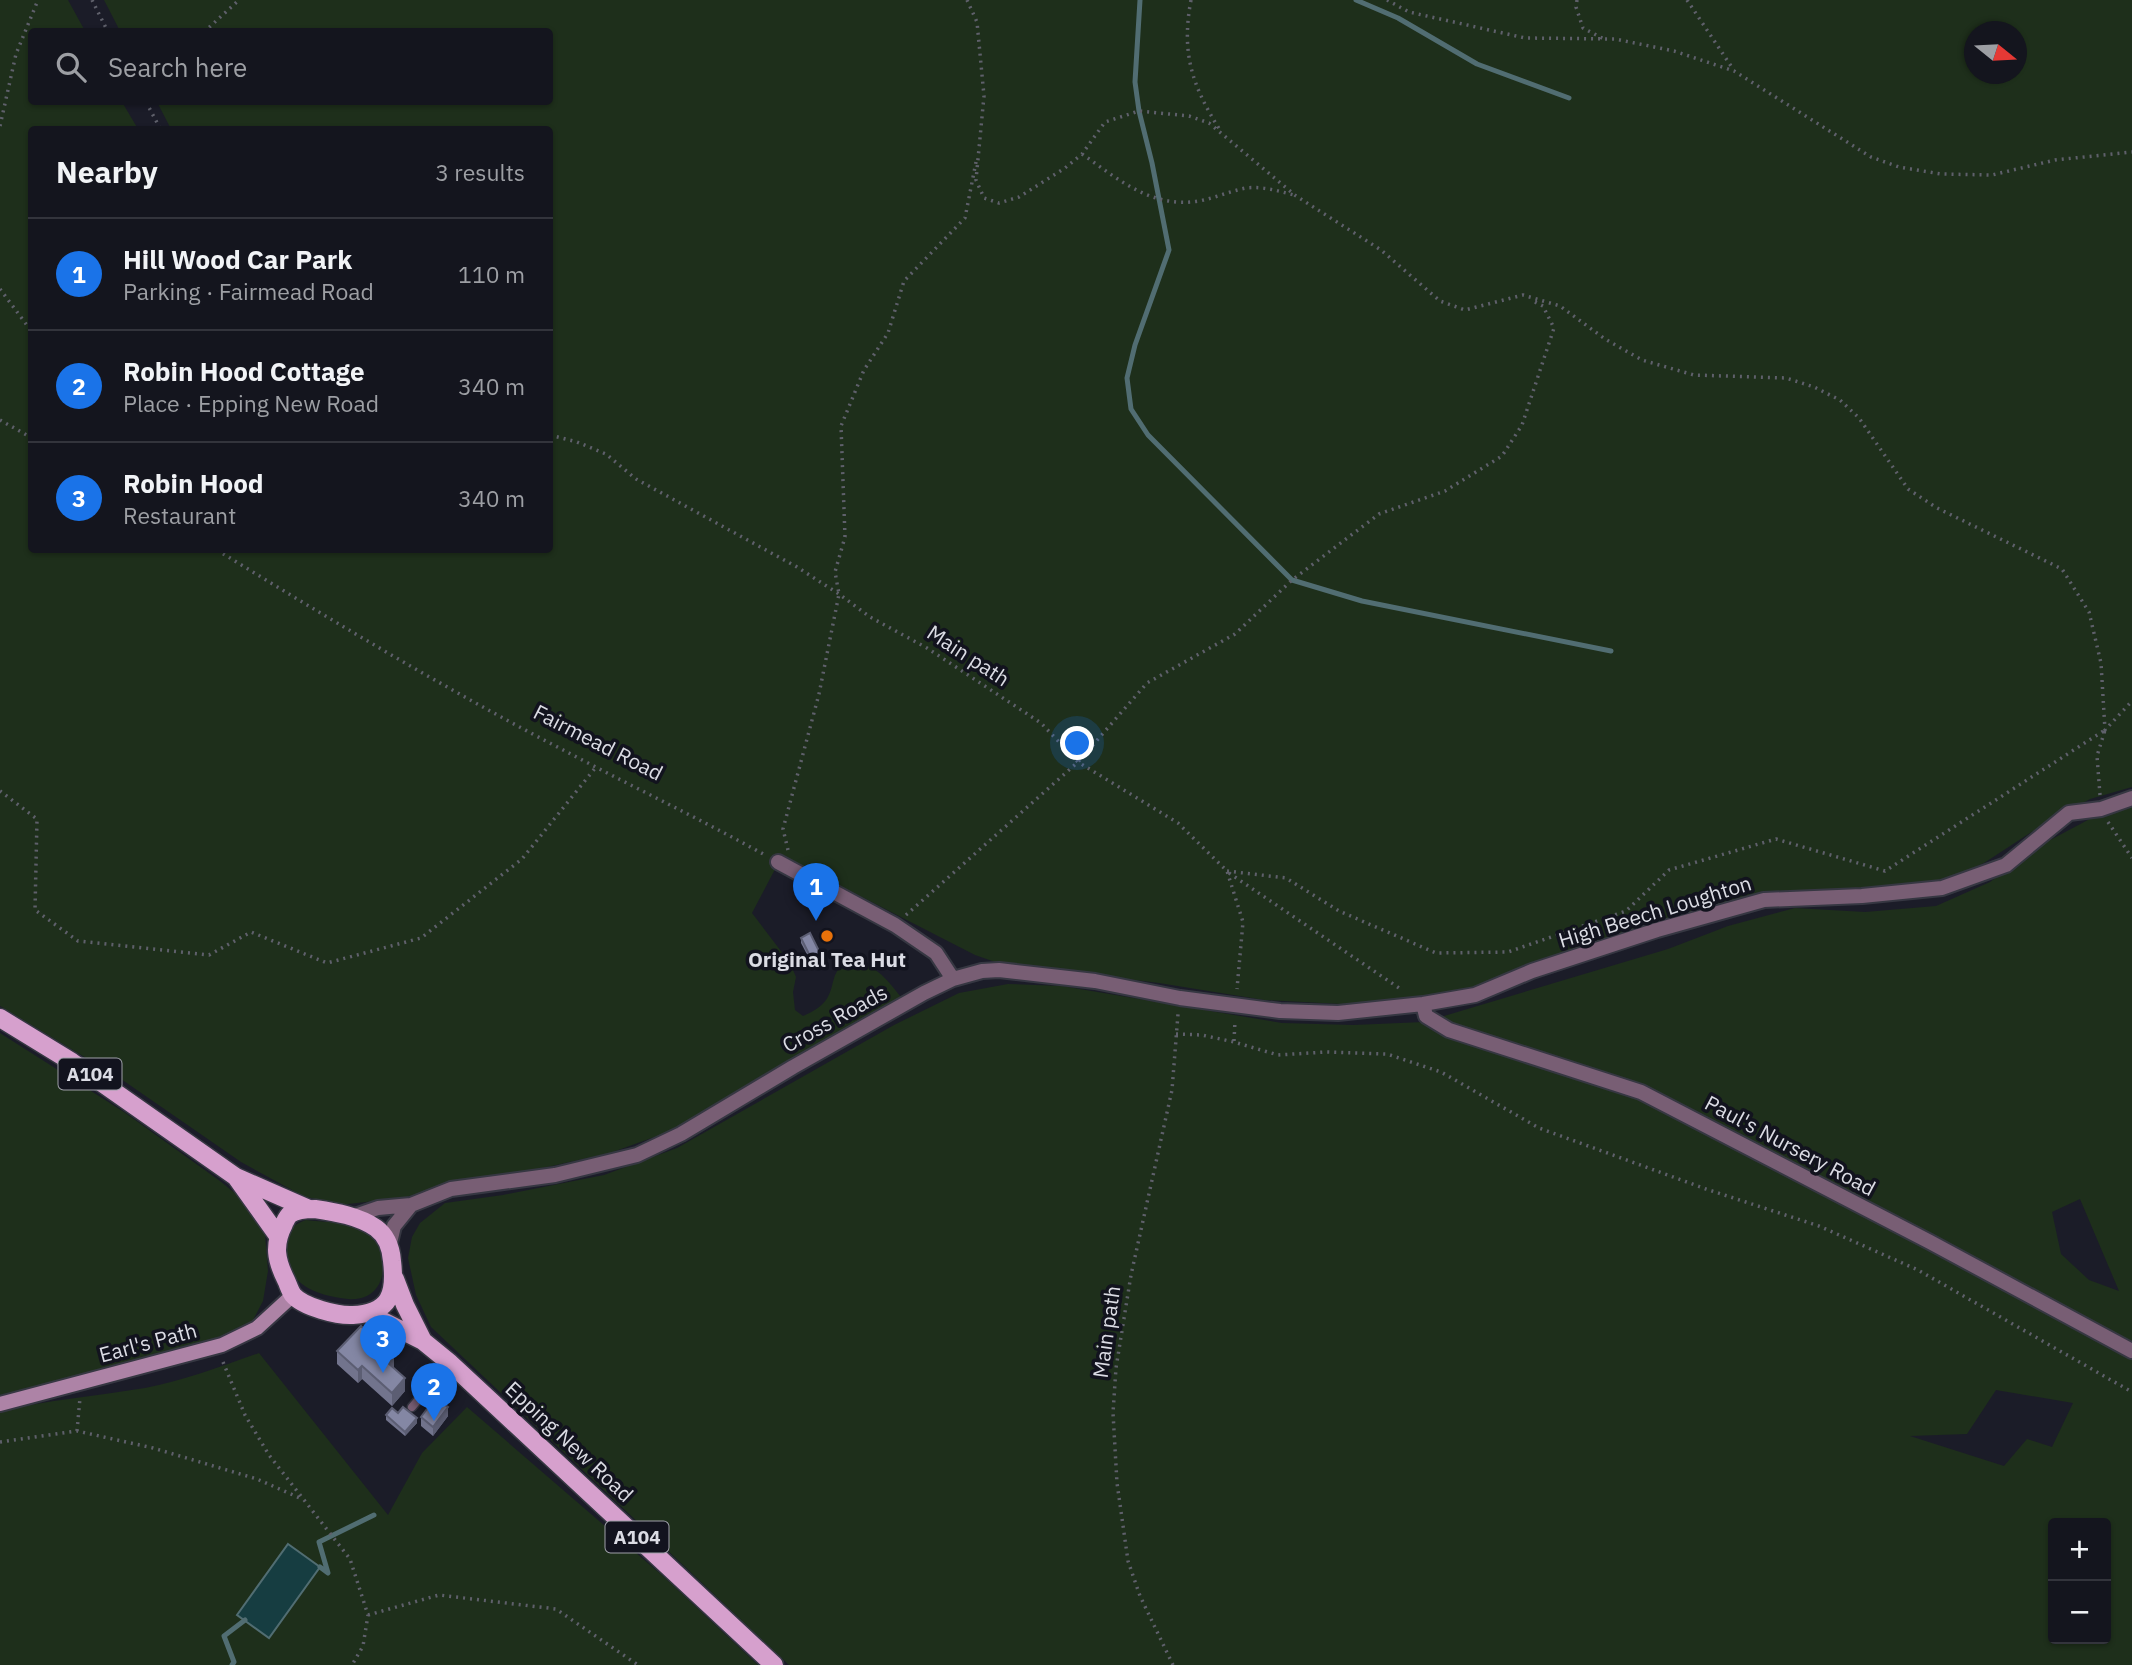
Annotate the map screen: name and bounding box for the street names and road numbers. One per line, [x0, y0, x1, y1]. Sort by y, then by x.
street label: Main path [922, 618, 1015, 692]
street label: Fairmead Road [529, 698, 668, 787]
street label: High Beech Loughton [1555, 868, 1755, 954]
street label: Cross Roads [777, 978, 892, 1059]
road number: A104 [58, 1058, 122, 1090]
street label: Paul's Nursery Road [1700, 1088, 1881, 1202]
street label: Main path [1086, 1284, 1126, 1380]
street label: Earl's Path [96, 1316, 200, 1369]
street label: Epping New Road [500, 1375, 640, 1508]
road number: A104 [606, 1522, 668, 1553]

